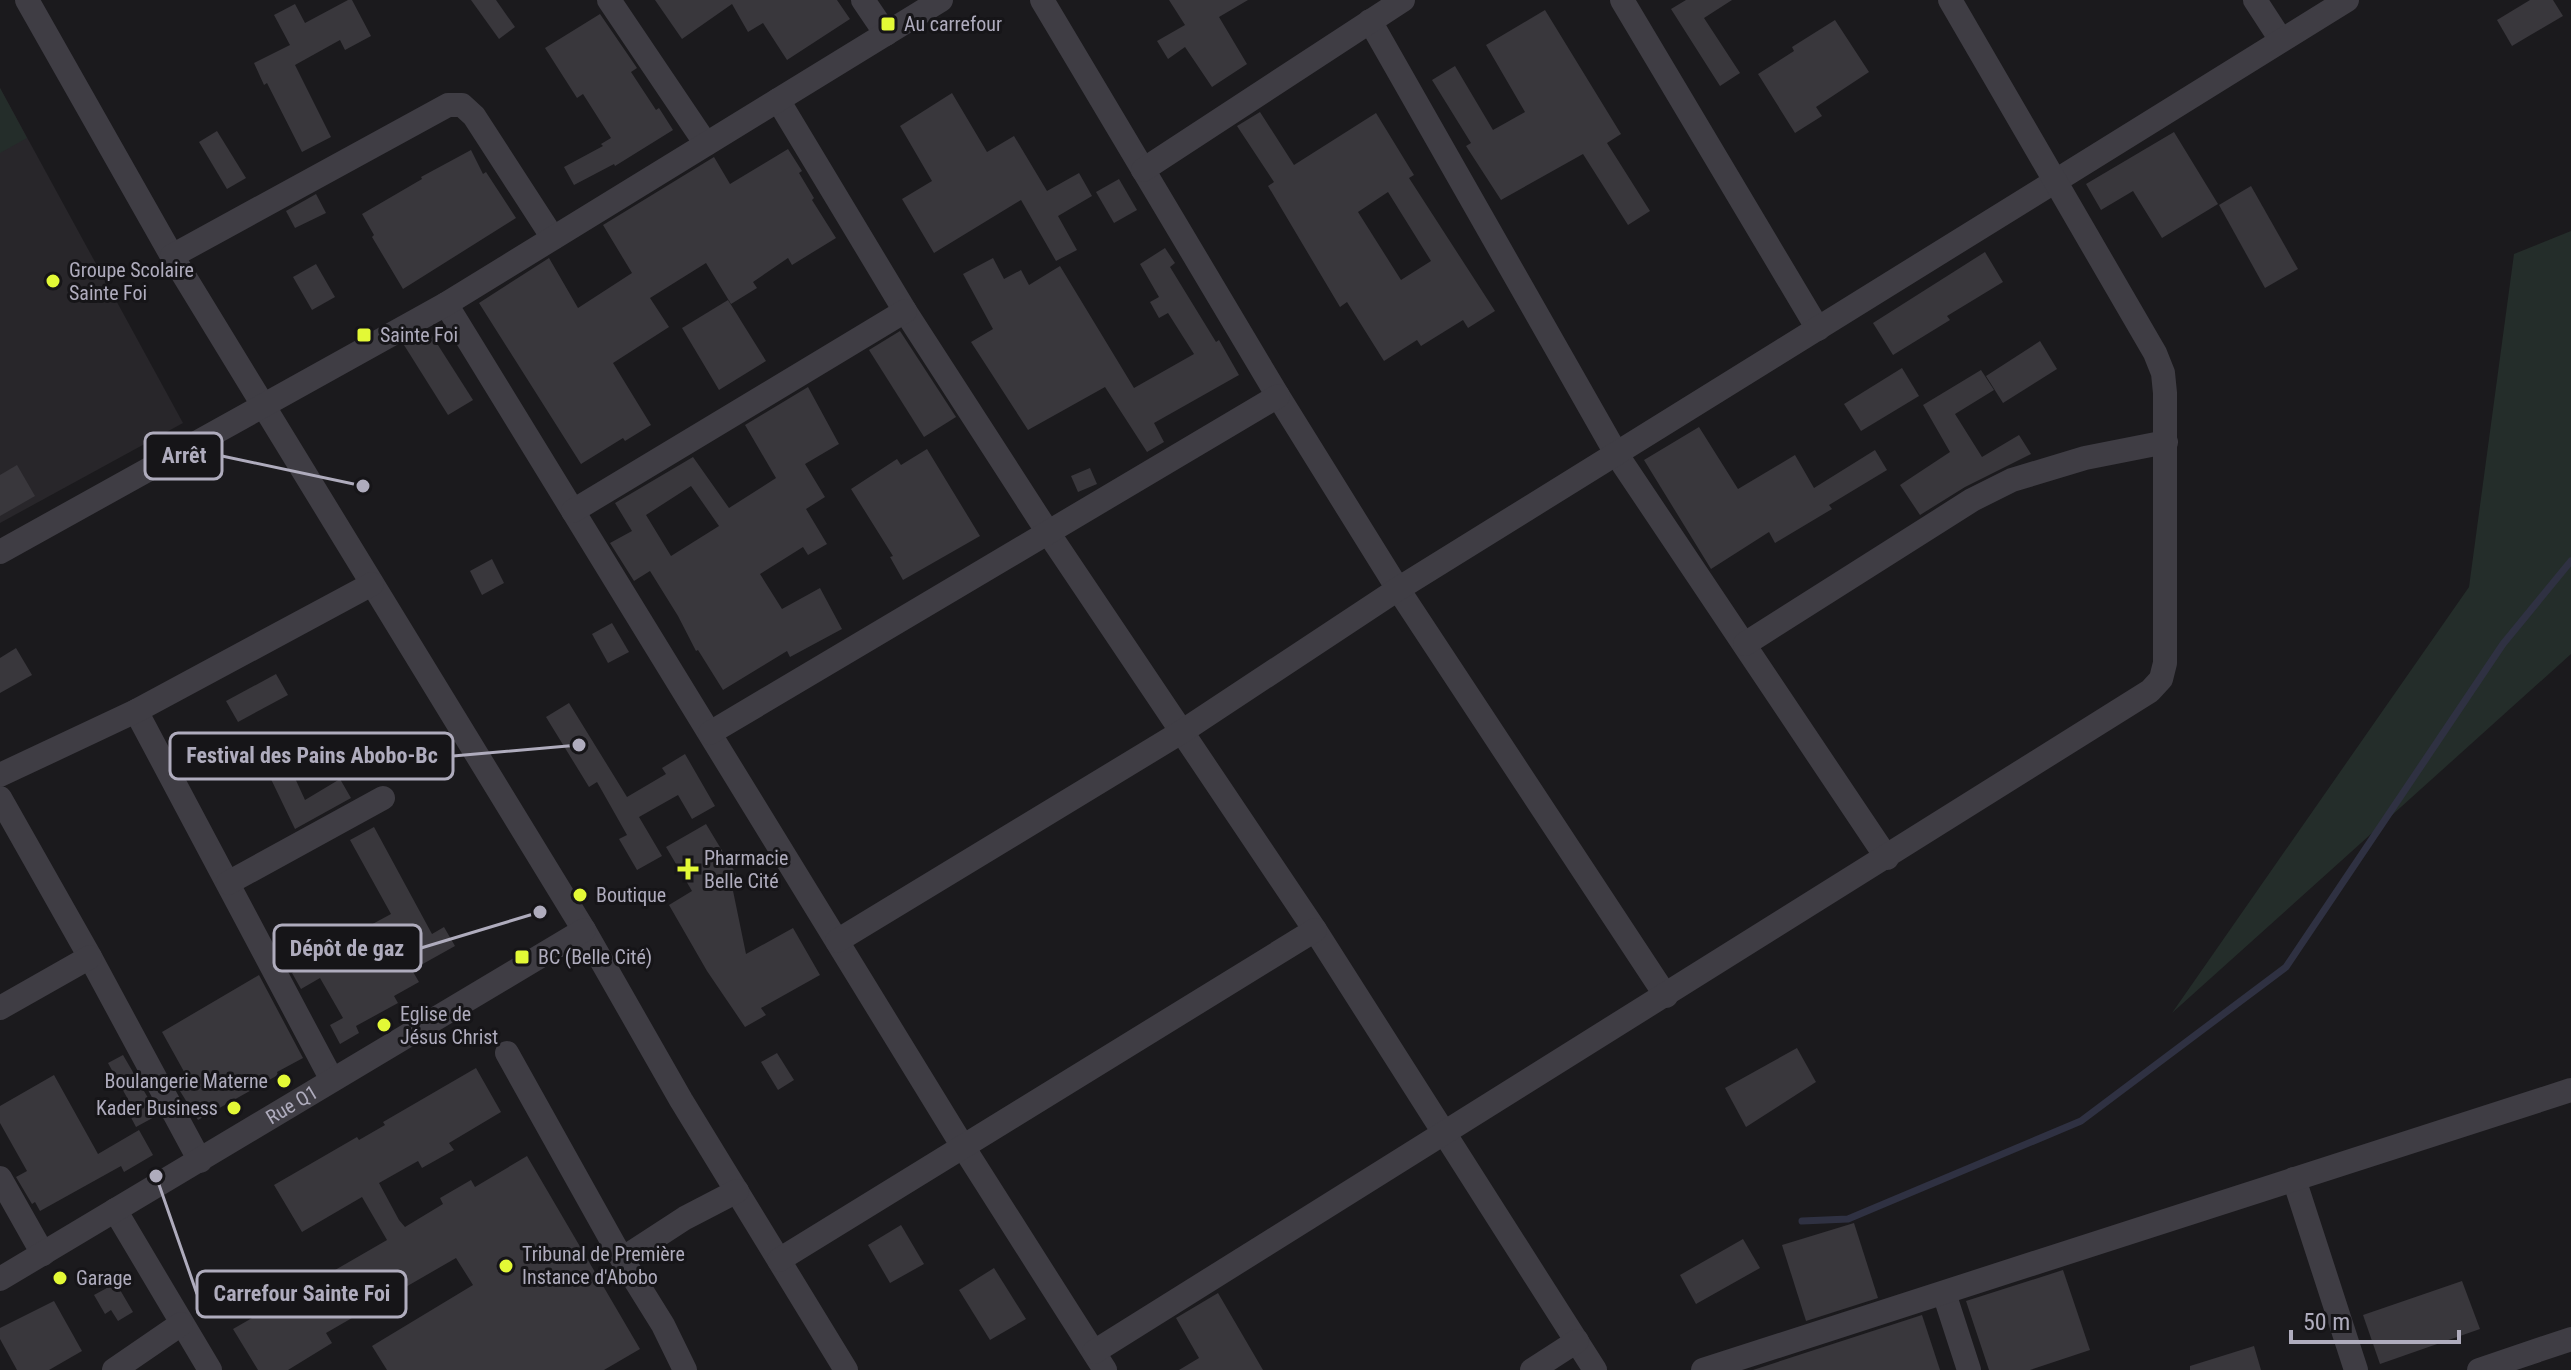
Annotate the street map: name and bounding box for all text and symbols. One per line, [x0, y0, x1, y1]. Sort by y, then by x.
place label: Au carrefour [904, 12, 1002, 36]
marker: Au carrefour [879, 15, 897, 33]
place label: Groupe Scolaire Sainte Foi [69, 258, 194, 305]
marker: Groupe Scolaire Sainte Foi [44, 272, 62, 290]
place label: Sainte Foi [380, 323, 458, 347]
marker: Sainte Foi [355, 326, 373, 344]
callout: Arrêt [145, 433, 222, 479]
text: Arrêt [162, 443, 207, 468]
callout: Festival des Pains Abobo-Bc [170, 733, 453, 779]
text: Festival des Pains Abobo-Bc [186, 743, 438, 768]
place label: Pharmacie Belle Cité [704, 846, 788, 893]
marker: Pharmacie Belle Cité [679, 860, 697, 878]
place label: Boutique [596, 883, 666, 907]
marker: Boutique [571, 886, 589, 904]
callout: Dépôt de gaz [274, 925, 421, 971]
text: Dépôt de gaz [290, 936, 404, 961]
place label: BC (Belle Cité) [538, 945, 652, 969]
marker: BC (Belle Cité) [513, 948, 531, 966]
place label: Eglise de Jésus Christ [400, 1002, 498, 1049]
marker: Eglise de Jésus Christ [375, 1016, 393, 1034]
place label: Boulangerie Materne [104, 1069, 268, 1093]
marker: Boulangerie Materne [275, 1072, 293, 1090]
street label: Rue Q1 [262, 1080, 322, 1129]
place label: Kader Business [96, 1096, 218, 1120]
marker: Kader Business [225, 1099, 243, 1117]
place label: Tribunal de Première Instance d'Abobo [522, 1242, 685, 1289]
marker: Tribunal de Première Instance d'Abobo [497, 1257, 515, 1275]
place label: Garage [76, 1266, 132, 1290]
marker: Garage [51, 1269, 69, 1287]
callout: Carrefour Sainte Foi [197, 1271, 406, 1317]
text: Carrefour Sainte Foi [214, 1281, 390, 1306]
scale bar [2291, 1294, 2459, 1344]
text: 50 m [2303, 1308, 2350, 1336]

